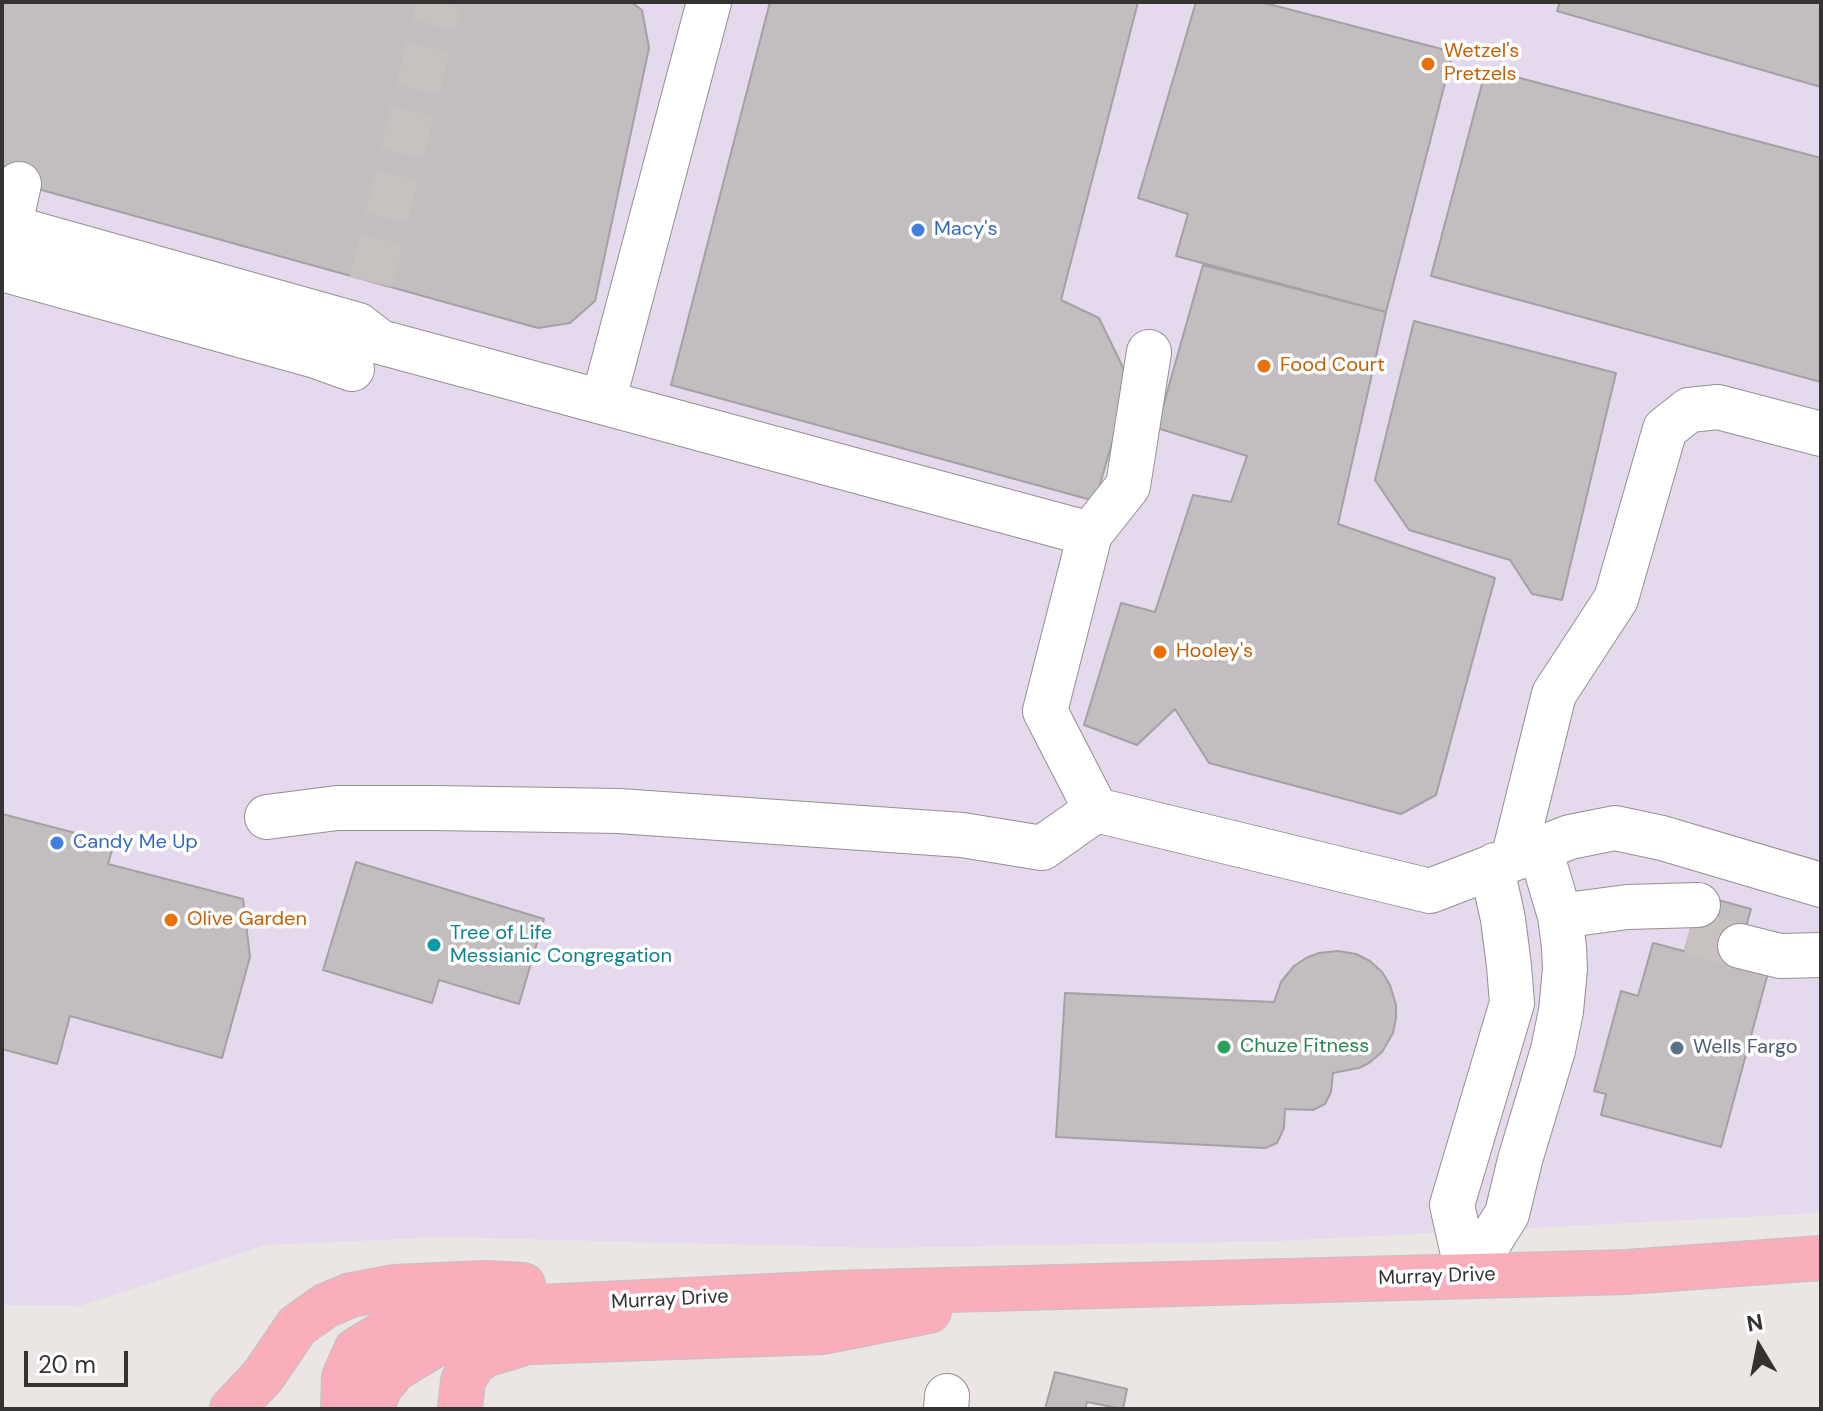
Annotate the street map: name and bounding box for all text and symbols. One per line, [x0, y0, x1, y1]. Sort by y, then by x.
place label: Wetzel's Pretzels [1444, 40, 1519, 87]
marker: Wetzel's Pretzels [1419, 55, 1437, 73]
place label: Macy's [934, 218, 997, 242]
marker: Macy's [909, 221, 927, 239]
place label: Food Court [1280, 354, 1385, 378]
marker: Food Court [1255, 357, 1273, 375]
place label: Hooley's [1176, 640, 1253, 664]
marker: Hooley's [1151, 643, 1169, 661]
place label: Candy Me Up [73, 831, 198, 855]
marker: Candy Me Up [48, 834, 66, 852]
place label: Olive Garden [187, 908, 307, 932]
marker: Olive Garden [162, 911, 180, 929]
place label: Tree of Life Messianic Congregation [450, 922, 672, 969]
marker: Tree of Life Messianic Congregation [425, 936, 443, 954]
place label: Chuze Fitness [1240, 1035, 1369, 1059]
place label: Wells Fargo [1693, 1036, 1798, 1060]
marker: Chuze Fitness [1215, 1038, 1233, 1056]
marker: Wells Fargo [1668, 1039, 1686, 1057]
street label: Murray Drive [1378, 1263, 1496, 1291]
street label: Murray Drive [611, 1285, 729, 1315]
north arrow [1719, 1307, 1799, 1387]
text: N [1744, 1307, 1765, 1339]
scale bar [28, 1335, 132, 1385]
text: 20 m [38, 1349, 96, 1380]

